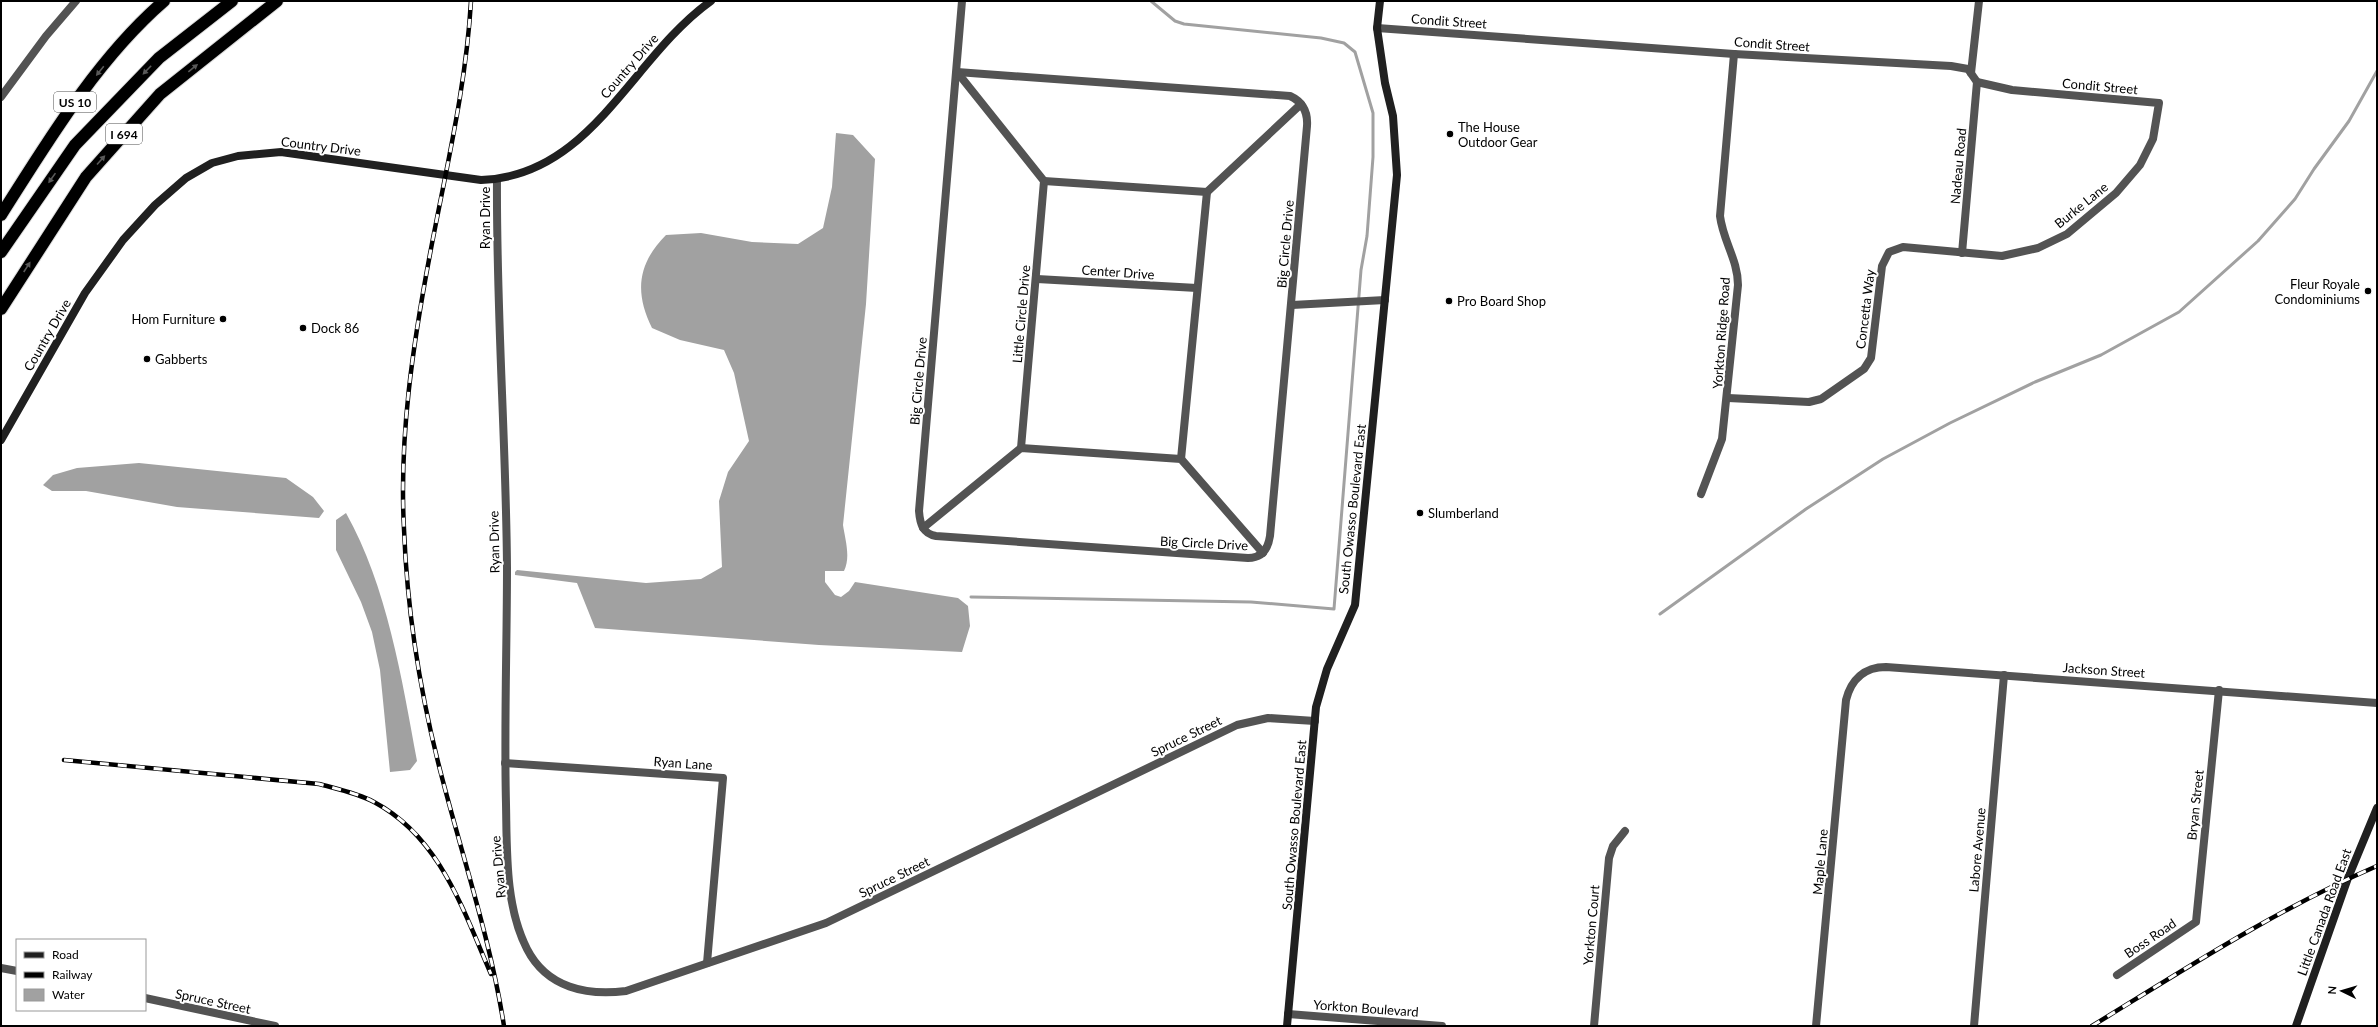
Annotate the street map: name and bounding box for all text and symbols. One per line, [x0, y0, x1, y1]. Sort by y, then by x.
street label: Condit Street [1411, 10, 1488, 32]
street label: Country Drive [597, 30, 662, 102]
street label: Condit Street [1734, 33, 1811, 55]
one-way arrow [187, 64, 198, 73]
one-way arrow [143, 65, 152, 75]
one-way arrow [96, 66, 105, 77]
street label: Condit Street [2062, 75, 2139, 97]
road number: US 10 [54, 92, 96, 112]
place label: The House Outdoor Gear [1458, 119, 1538, 150]
road number: I 694 [106, 124, 142, 144]
street label: Nadeau Road [1947, 127, 1969, 205]
marker: The House Outdoor Gear [1445, 129, 1455, 139]
street label: Country Drive [280, 133, 362, 159]
one-way arrow [96, 155, 106, 165]
one-way arrow [48, 172, 56, 183]
street label: Burke Lane [2051, 179, 2111, 231]
street label: Ryan Drive [477, 187, 493, 249]
street label: Big Circle Drive [1273, 199, 1297, 289]
one-way arrow [24, 261, 31, 273]
street label: Center Drive [1081, 261, 1155, 283]
street label: Little Circle Drive [1009, 264, 1033, 364]
street label: Concetta Way [1852, 268, 1878, 350]
place label: Fleur Royale Condominiums [2274, 276, 2360, 307]
street label: Yorkton Ridge Road [1709, 277, 1733, 389]
marker: Fleur Royale Condominiums [2363, 286, 2373, 296]
place label: Pro Board Shop [1457, 293, 1546, 309]
street label: Country Drive [20, 296, 74, 374]
marker: Pro Board Shop [1444, 296, 1454, 306]
place label: Hom Furniture [131, 311, 215, 327]
marker: Hom Furniture [218, 314, 228, 324]
place label: Dock 86 [311, 320, 359, 336]
marker: Dock 86 [298, 323, 308, 333]
street label: Big Circle Drive [906, 336, 930, 426]
place label: Gabberts [155, 351, 208, 367]
marker: Gabberts [142, 354, 152, 364]
street label: South Owasso Boulevard East [1335, 423, 1369, 595]
place label: Slumberland [1428, 505, 1499, 521]
marker: Slumberland [1415, 508, 1425, 518]
street label: Ryan Drive [485, 510, 503, 573]
street label: Big Circle Drive [1160, 533, 1249, 553]
street label: Jackson Street [2062, 659, 2146, 681]
street label: Spruce Street [1148, 712, 1224, 760]
street label: South Owasso Boulevard East [1279, 739, 1309, 911]
street label: Ryan Lane [653, 753, 713, 773]
street label: Bryan Street [2183, 769, 2207, 841]
street label: Labore Avenue [1965, 807, 1989, 893]
street label: Maple Lane [1809, 828, 1831, 896]
street label: Ryan Drive [487, 835, 509, 899]
street label: Little Canada Road East [2294, 846, 2355, 978]
street label: Spruce Street [856, 853, 932, 901]
street label: Yorkton Court [1580, 884, 1603, 966]
street label: Boss Road [2121, 915, 2179, 961]
legend [16, 939, 146, 1011]
text: Road [52, 947, 79, 962]
text: Railway [52, 967, 93, 982]
north arrow [2322, 971, 2362, 1011]
street label: Spruce Street [174, 985, 253, 1017]
text: N [2325, 985, 2338, 995]
text: Water [52, 987, 85, 1002]
street label: Yorkton Boulevard [1313, 996, 1419, 1020]

